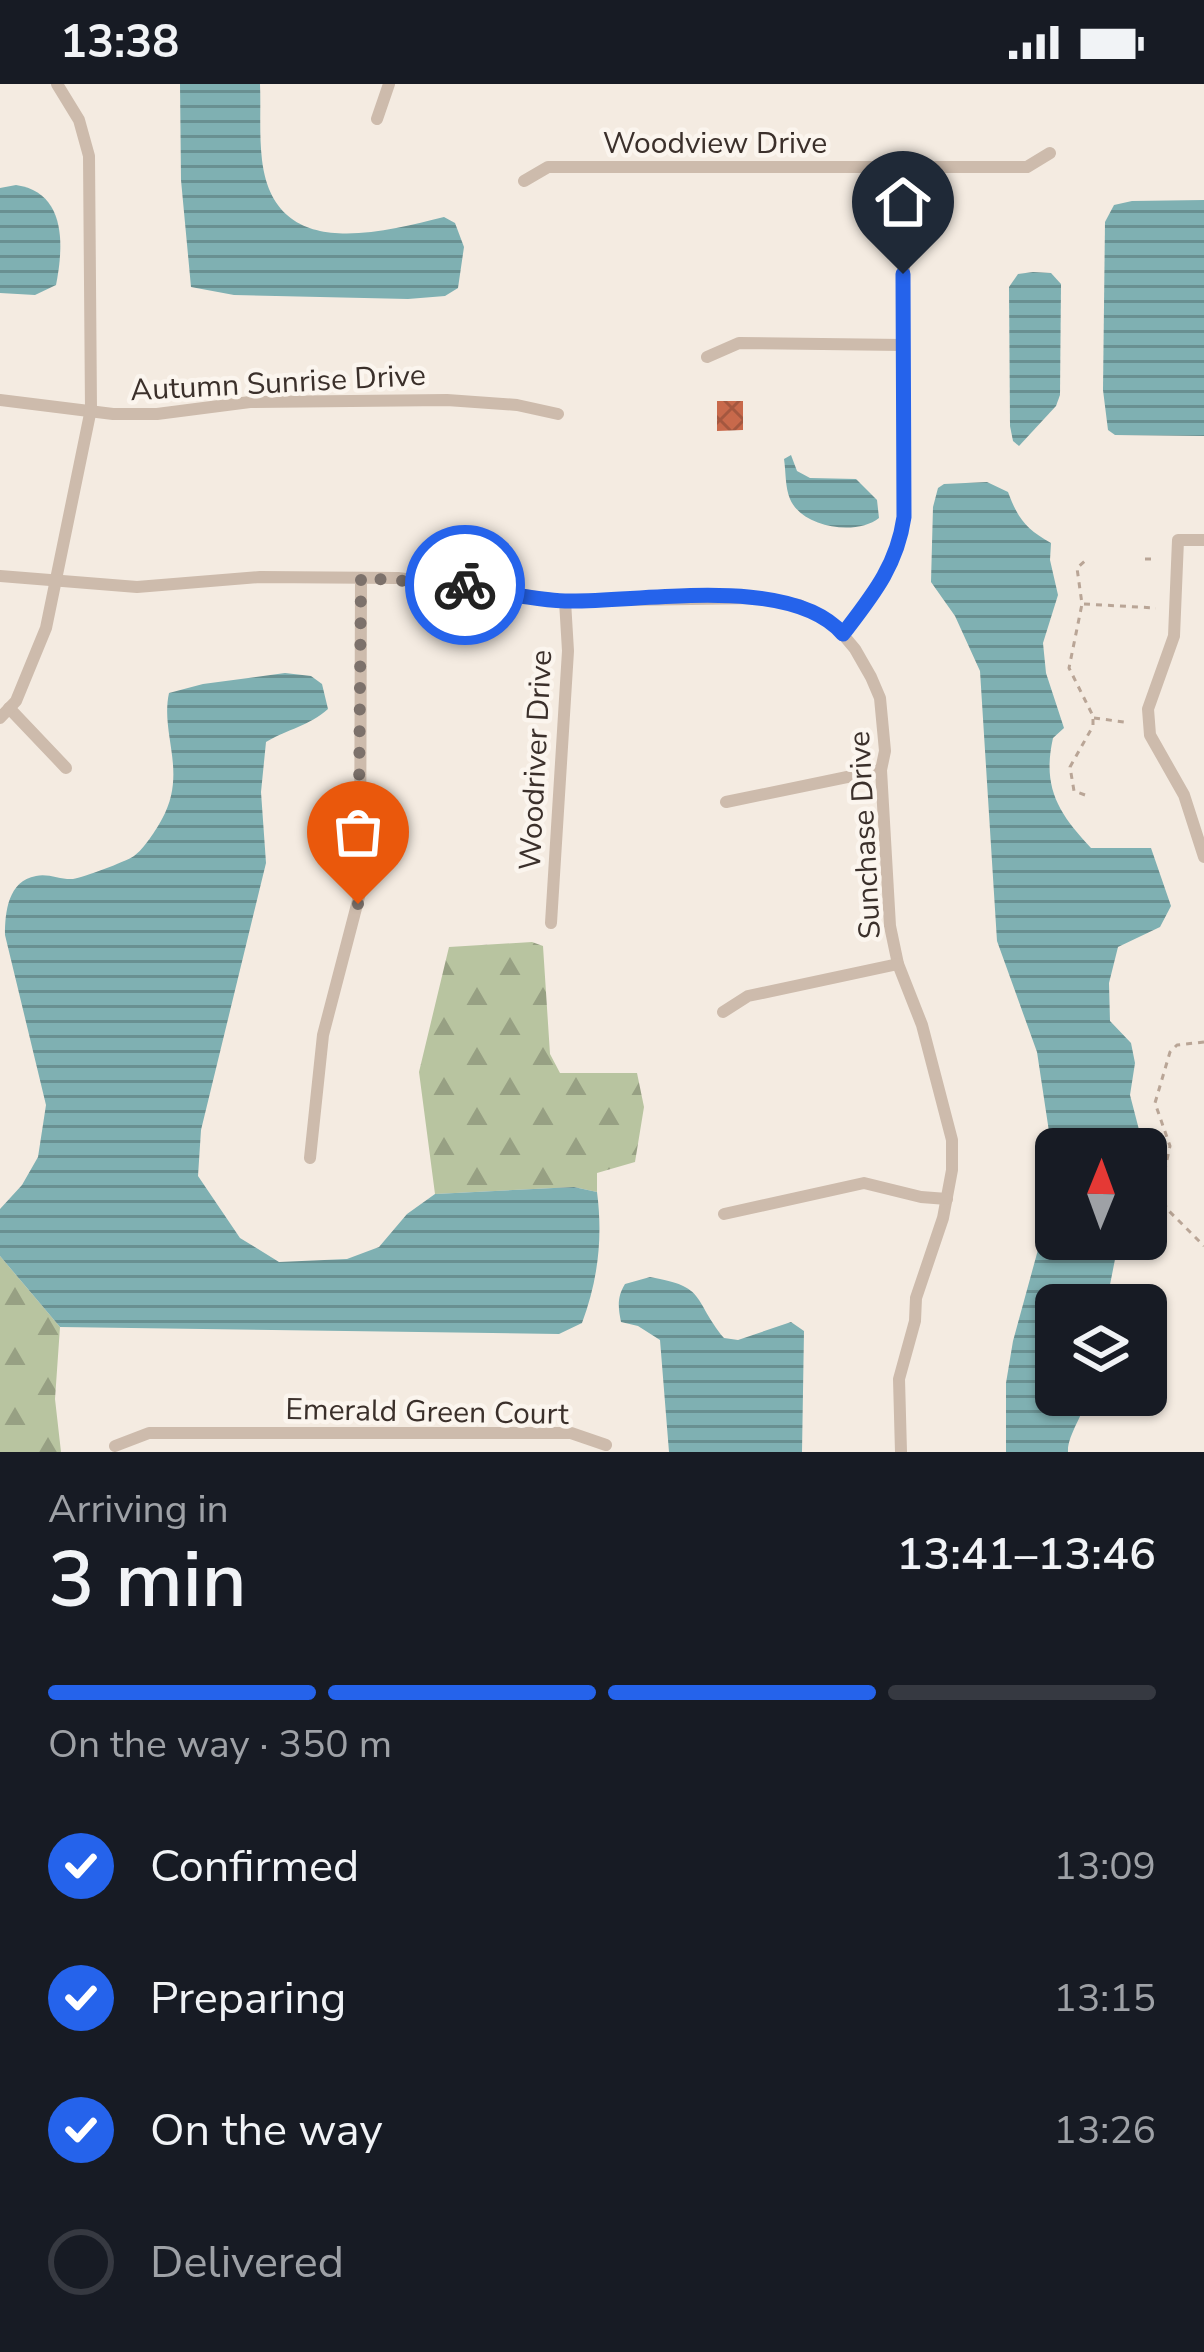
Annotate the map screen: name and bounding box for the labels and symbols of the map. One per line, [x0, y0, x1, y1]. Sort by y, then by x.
street label: Woodview Drive [603, 123, 827, 164]
pin [852, 151, 954, 274]
street label: Autumn Sunrise Drive [129, 355, 427, 411]
courier [405, 525, 525, 645]
street label: Woodriver Drive [510, 649, 562, 871]
street label: Sunchase Drive [839, 730, 891, 940]
pin [307, 781, 409, 904]
north arrow [1035, 1128, 1167, 1260]
street label: Emerald Green Court [285, 1389, 569, 1435]

